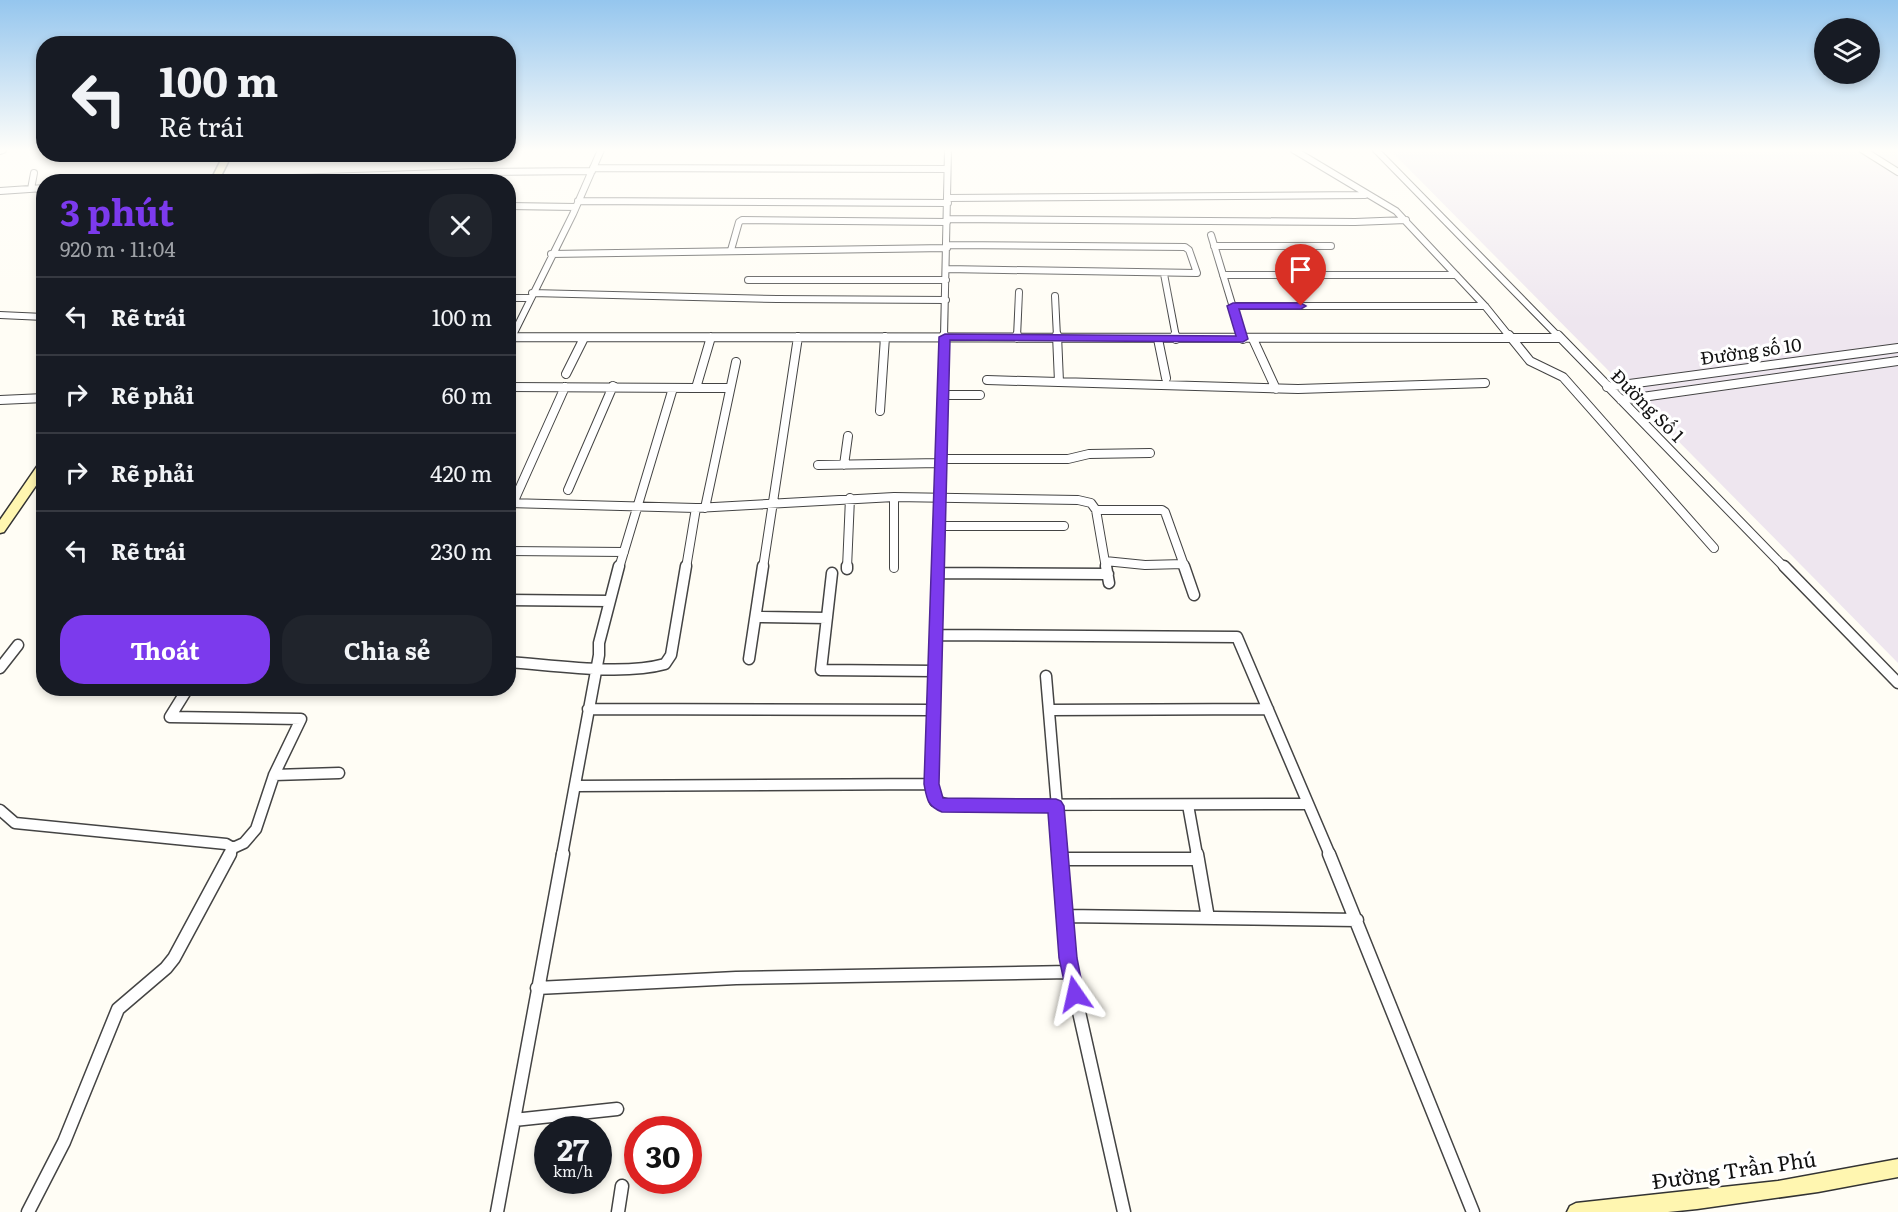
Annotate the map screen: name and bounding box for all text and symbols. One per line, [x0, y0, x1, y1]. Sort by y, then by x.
map controls [1814, 18, 1880, 84]
button: layers [1814, 18, 1880, 84]
text: 100 m [159, 48, 278, 110]
icon: left [60, 60, 138, 138]
text: Rẽ trái [159, 105, 244, 145]
text: 3 phút [60, 184, 174, 237]
button: close [429, 194, 492, 257]
text: 920 m · 11:04 [60, 233, 175, 263]
pin [1275, 244, 1326, 306]
icon: arrive [1284, 253, 1317, 286]
icon: left [60, 300, 93, 333]
text: Rẽ trái [111, 300, 186, 333]
text: 100 m [432, 300, 492, 333]
street label: Đường số 10 [1698, 330, 1803, 371]
street label: Đường Số 1 [1605, 362, 1691, 448]
icon: right [60, 378, 93, 411]
text: Rẽ phải [111, 378, 194, 411]
text: 60 m [442, 378, 492, 411]
icon: right [60, 456, 93, 489]
text: Rẽ phải [111, 456, 194, 489]
text: 420 m [430, 456, 492, 489]
icon: left [60, 534, 93, 567]
text: Rẽ trái [111, 534, 186, 567]
text: 230 m [430, 534, 492, 567]
button: Thoát [60, 615, 270, 684]
button: Chia sẻ [282, 615, 492, 684]
position arrow [1043, 962, 1107, 1026]
speed limit sign: 30 [624, 1116, 702, 1194]
text: 27 [557, 1126, 589, 1170]
street label: Đường Trần Phú [1649, 1142, 1818, 1195]
text: km/h [553, 1159, 593, 1182]

